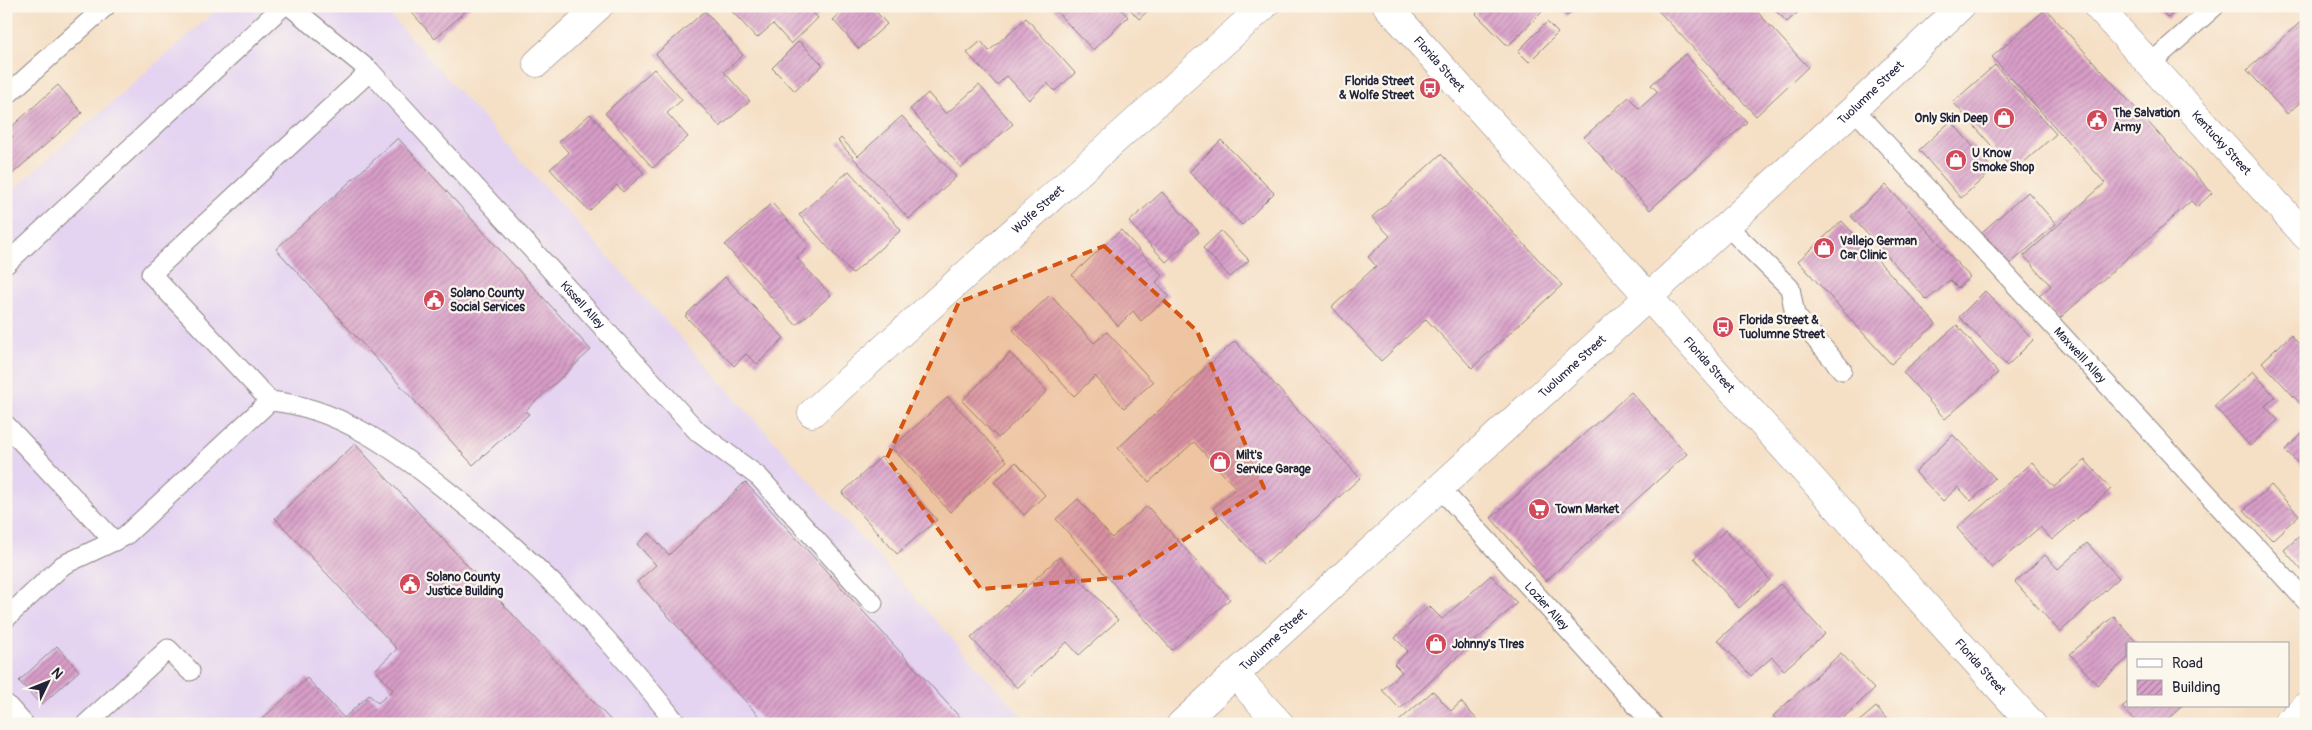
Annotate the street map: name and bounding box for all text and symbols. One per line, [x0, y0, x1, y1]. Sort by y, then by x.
street label: Florida Street [1410, 33, 1468, 95]
street label: Tuolumne Street [1834, 58, 1907, 128]
place label: Florida Street & Wolfe Street [1339, 74, 1415, 103]
bus stop icon: Florida Street & Wolfe Street [1418, 76, 1442, 100]
shop icon: Only Skin Deep [1992, 106, 2016, 130]
place label: The Salvation Army [2112, 106, 2180, 135]
public building icon: The Salvation Army [2085, 108, 2109, 132]
street label: Kentucky Street [2188, 108, 2255, 178]
place label: Only Skin Deep [1915, 111, 1988, 126]
place label: U Know Smoke Shop [1972, 146, 2035, 175]
shop icon: U Know Smoke Shop [1944, 148, 1968, 172]
street label: Wolfe Street [1009, 182, 1067, 237]
place label: Vallejo German Car Clinic [1840, 234, 1917, 263]
shop icon: Vallejo German Car Clinic [1812, 236, 1836, 260]
street label: Kissell Alley [557, 278, 608, 332]
place label: Solano County Social Services [450, 286, 525, 315]
public building icon: Solano County Social Services [422, 288, 446, 312]
place label: Florida Street & Tuolumne Street [1738, 313, 1826, 342]
bus stop icon: Florida Street & Tuolumne Street [1711, 315, 1735, 339]
street label: Maxwelll Alley [2051, 324, 2109, 386]
street label: Tuolumne Street [1535, 332, 1609, 401]
street label: Florida Street [1680, 334, 1738, 396]
place label: Milt's Service Garage [1236, 448, 1312, 477]
shop icon: Milt's Service Garage [1208, 450, 1232, 474]
supermarket icon: Town Market [1527, 497, 1551, 521]
place label: Town Market [1554, 502, 1620, 517]
place label: Solano County Justice Building [426, 570, 503, 599]
public building icon: Solano County Justice Building [398, 572, 422, 596]
street label: Lozier Alley [1521, 579, 1572, 633]
street label: Tuolumne Street [1237, 605, 1310, 674]
shop icon: Johnny's TIres [1424, 632, 1448, 656]
street label: Florida Street [1952, 636, 2009, 698]
place label: Johnny's TIres [1452, 637, 1524, 652]
legend [2127, 642, 2290, 708]
text: Road [2172, 654, 2203, 673]
north arrow [22, 658, 72, 708]
text: N [48, 664, 67, 683]
text: Building [2172, 678, 2220, 697]

